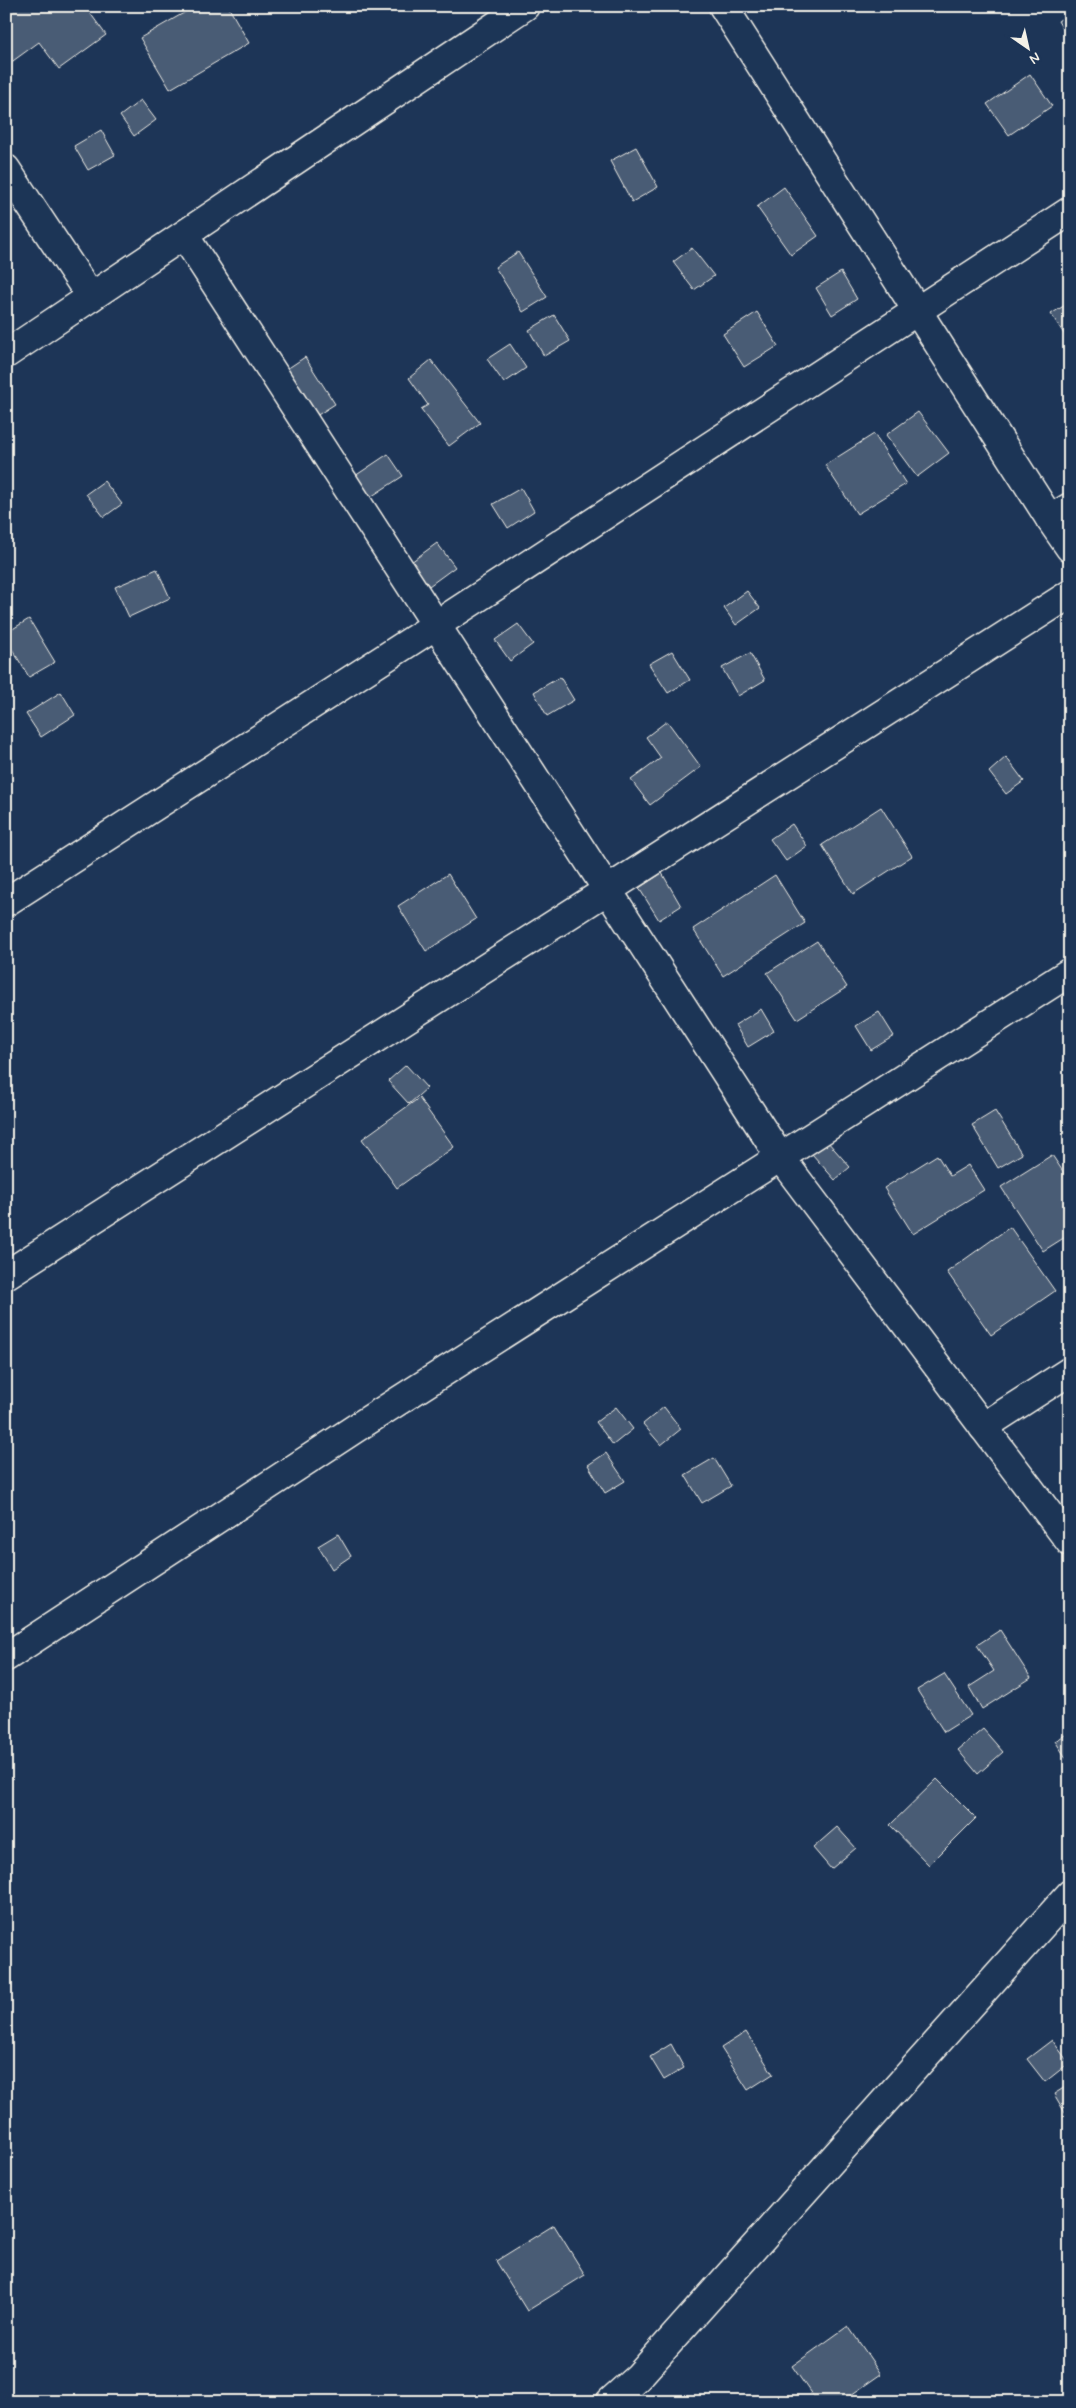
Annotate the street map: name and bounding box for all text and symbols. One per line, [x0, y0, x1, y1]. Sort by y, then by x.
north arrow [1004, 22, 1054, 72]
text: N [1026, 48, 1044, 68]

